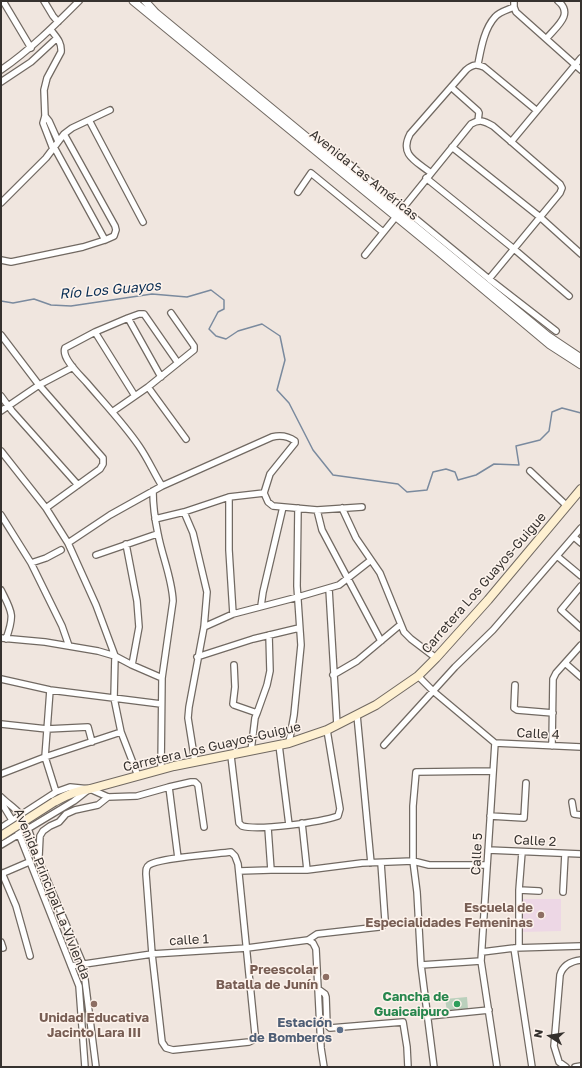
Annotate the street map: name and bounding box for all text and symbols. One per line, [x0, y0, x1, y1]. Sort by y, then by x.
street label: Avenida Las Américas [307, 126, 421, 224]
water label: Río Los Guayos [59, 277, 161, 303]
street label: Carretera Los Guayos-Guigue [418, 509, 550, 657]
street label: Carretera Los Guayos-Guigue [122, 719, 302, 775]
street label: Calle 4 [516, 725, 560, 743]
street label: Avenida Principal La Vivienda [11, 806, 93, 982]
street label: Calle 5 [468, 832, 486, 876]
street label: Calle 2 [513, 832, 557, 850]
place label: Escuela de Especialidades Femeninas [365, 900, 533, 931]
marker: Escuela de Especialidades Femeninas [536, 910, 546, 920]
street label: calle 1 [169, 931, 209, 949]
place label: Preescolar Batalla de Junín [216, 962, 318, 993]
marker: Preescolar Batalla de Junín [321, 972, 331, 982]
place label: Cancha de Guaicaipuro [374, 989, 449, 1020]
marker: Unidad Educativa Jacinto Lara III [89, 999, 99, 1009]
marker: Cancha de Guaicaipuro [452, 999, 462, 1009]
place label: Unidad Educativa Jacinto Lara III [39, 1010, 149, 1041]
place label: Estación de Bomberos [249, 1015, 332, 1046]
north arrow [530, 1016, 570, 1056]
marker: Estación de Bomberos [335, 1025, 345, 1035]
text: N [531, 1028, 545, 1039]

